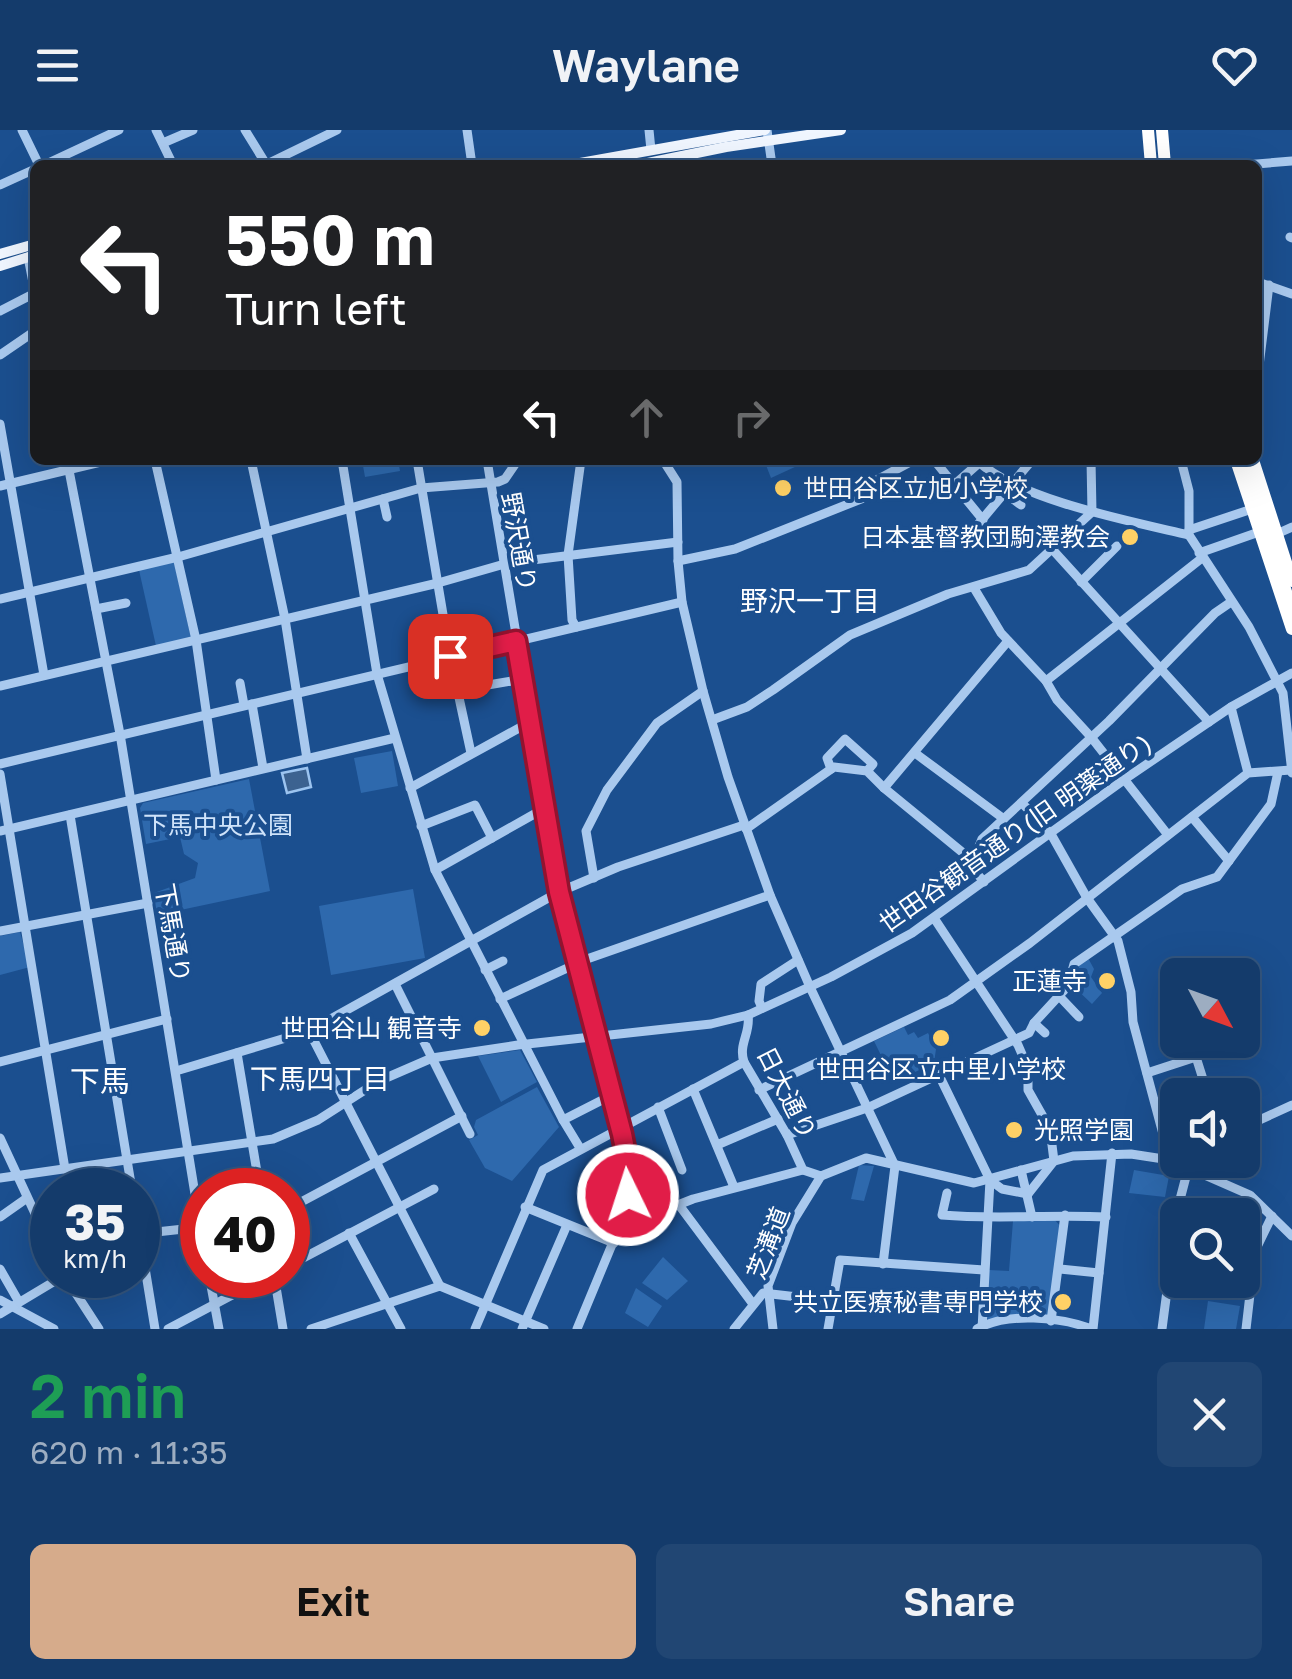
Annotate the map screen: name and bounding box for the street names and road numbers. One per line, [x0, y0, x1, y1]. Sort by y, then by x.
street label: 野沢通り [496, 490, 543, 594]
street label: 世田谷観音通り(旧 明薬通り) [873, 727, 1157, 939]
street label: 下馬通り [150, 881, 197, 985]
street label: 日大通り [751, 1041, 824, 1144]
street label: 芝溝道 [740, 1202, 795, 1283]

